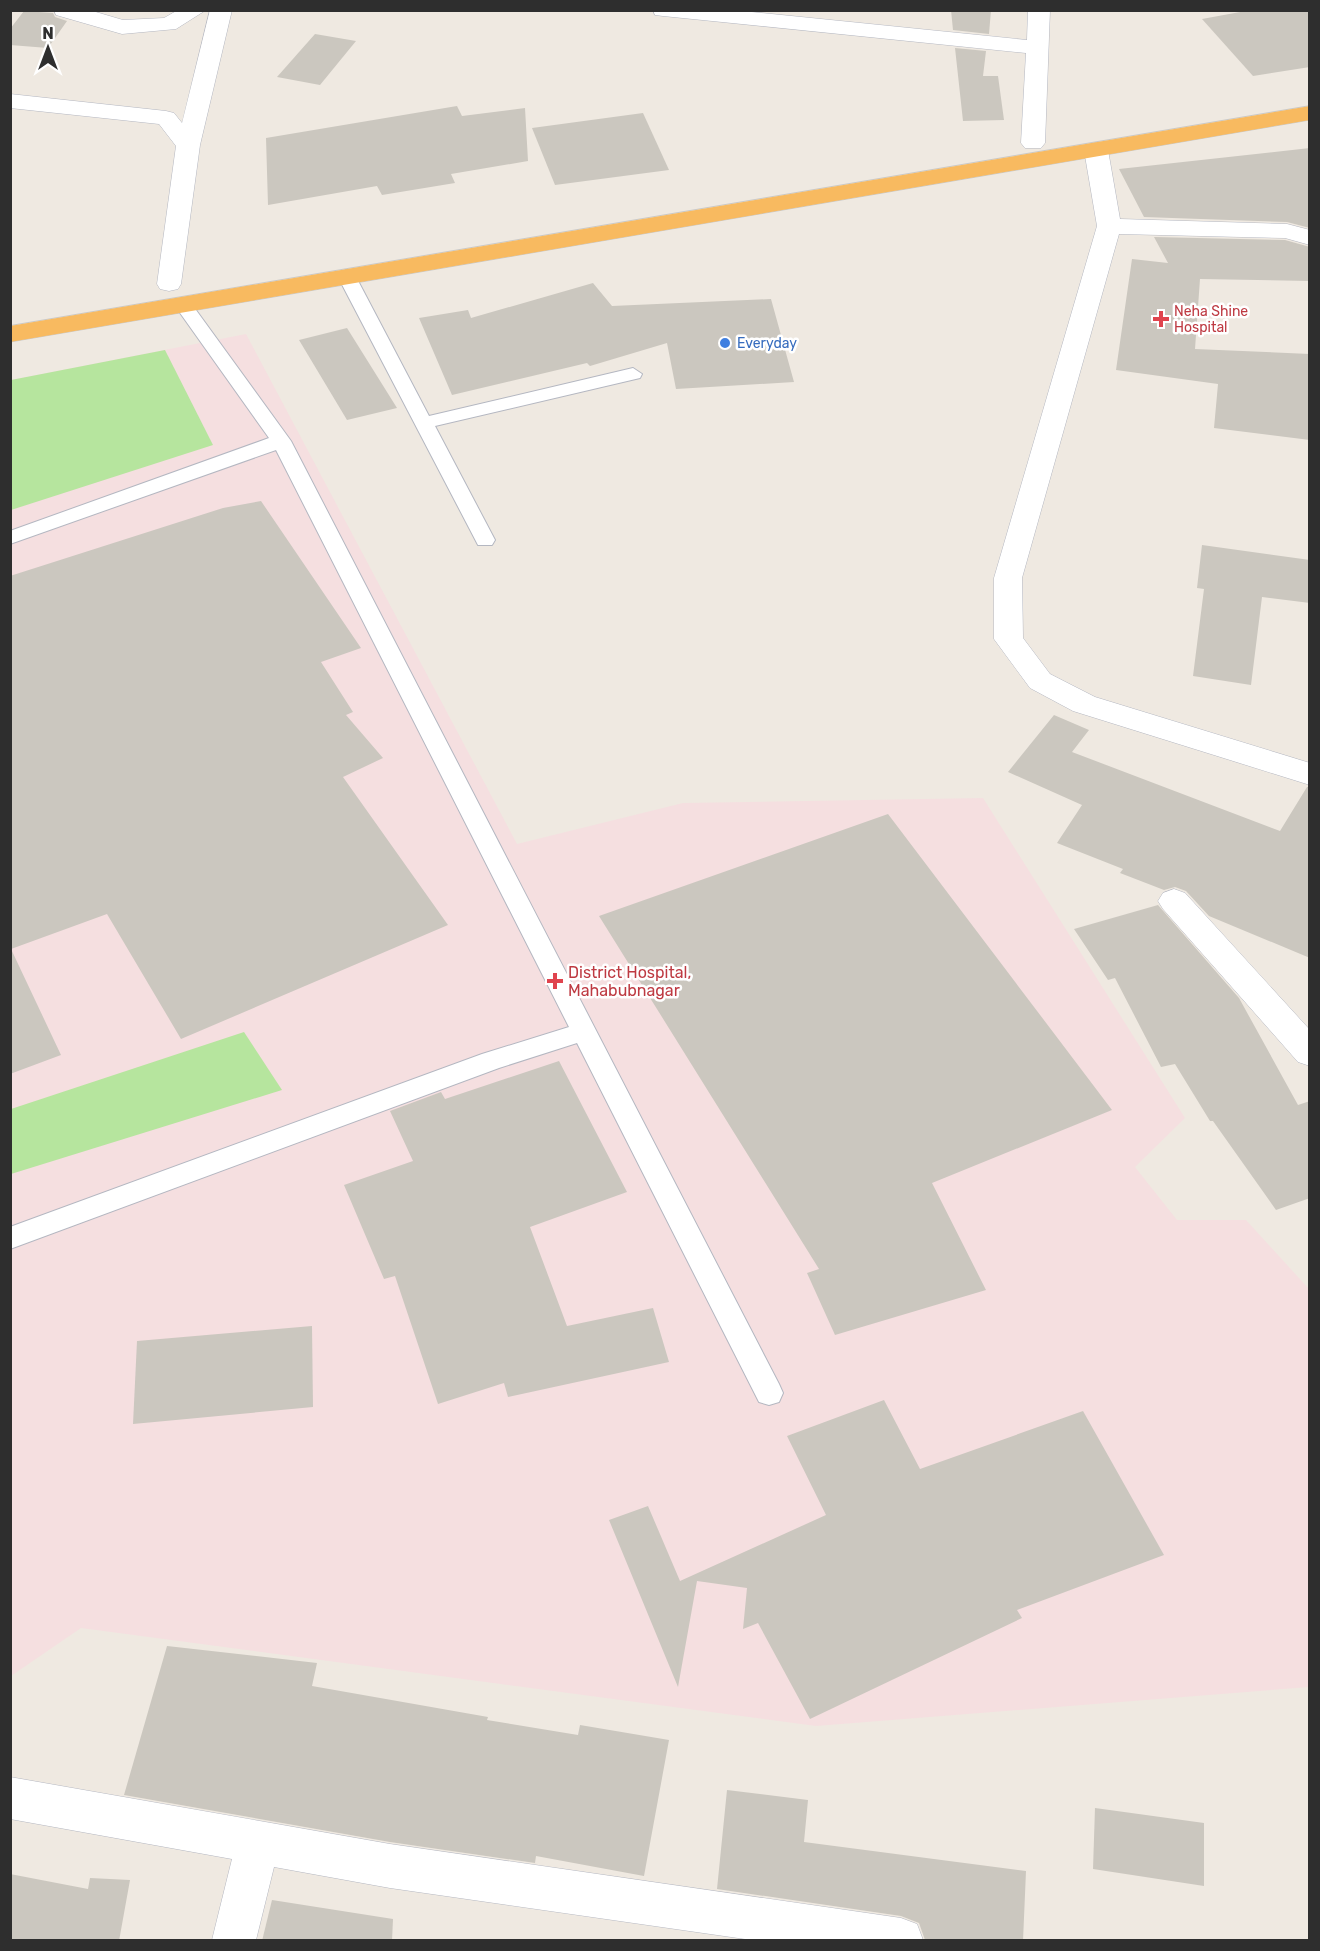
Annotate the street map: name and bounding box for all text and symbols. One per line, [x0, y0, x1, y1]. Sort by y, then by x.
north arrow [18, 18, 78, 78]
text: N [42, 24, 54, 43]
place label: Neha Shine Hospital [1174, 303, 1248, 336]
marker: Neha Shine Hospital [1152, 310, 1170, 328]
place label: Everyday [737, 335, 797, 352]
marker: Everyday [718, 336, 732, 350]
place label: District Hospital, Mahabubnagar [568, 963, 691, 1000]
marker: District Hospital, Mahabubnagar [546, 972, 564, 990]

